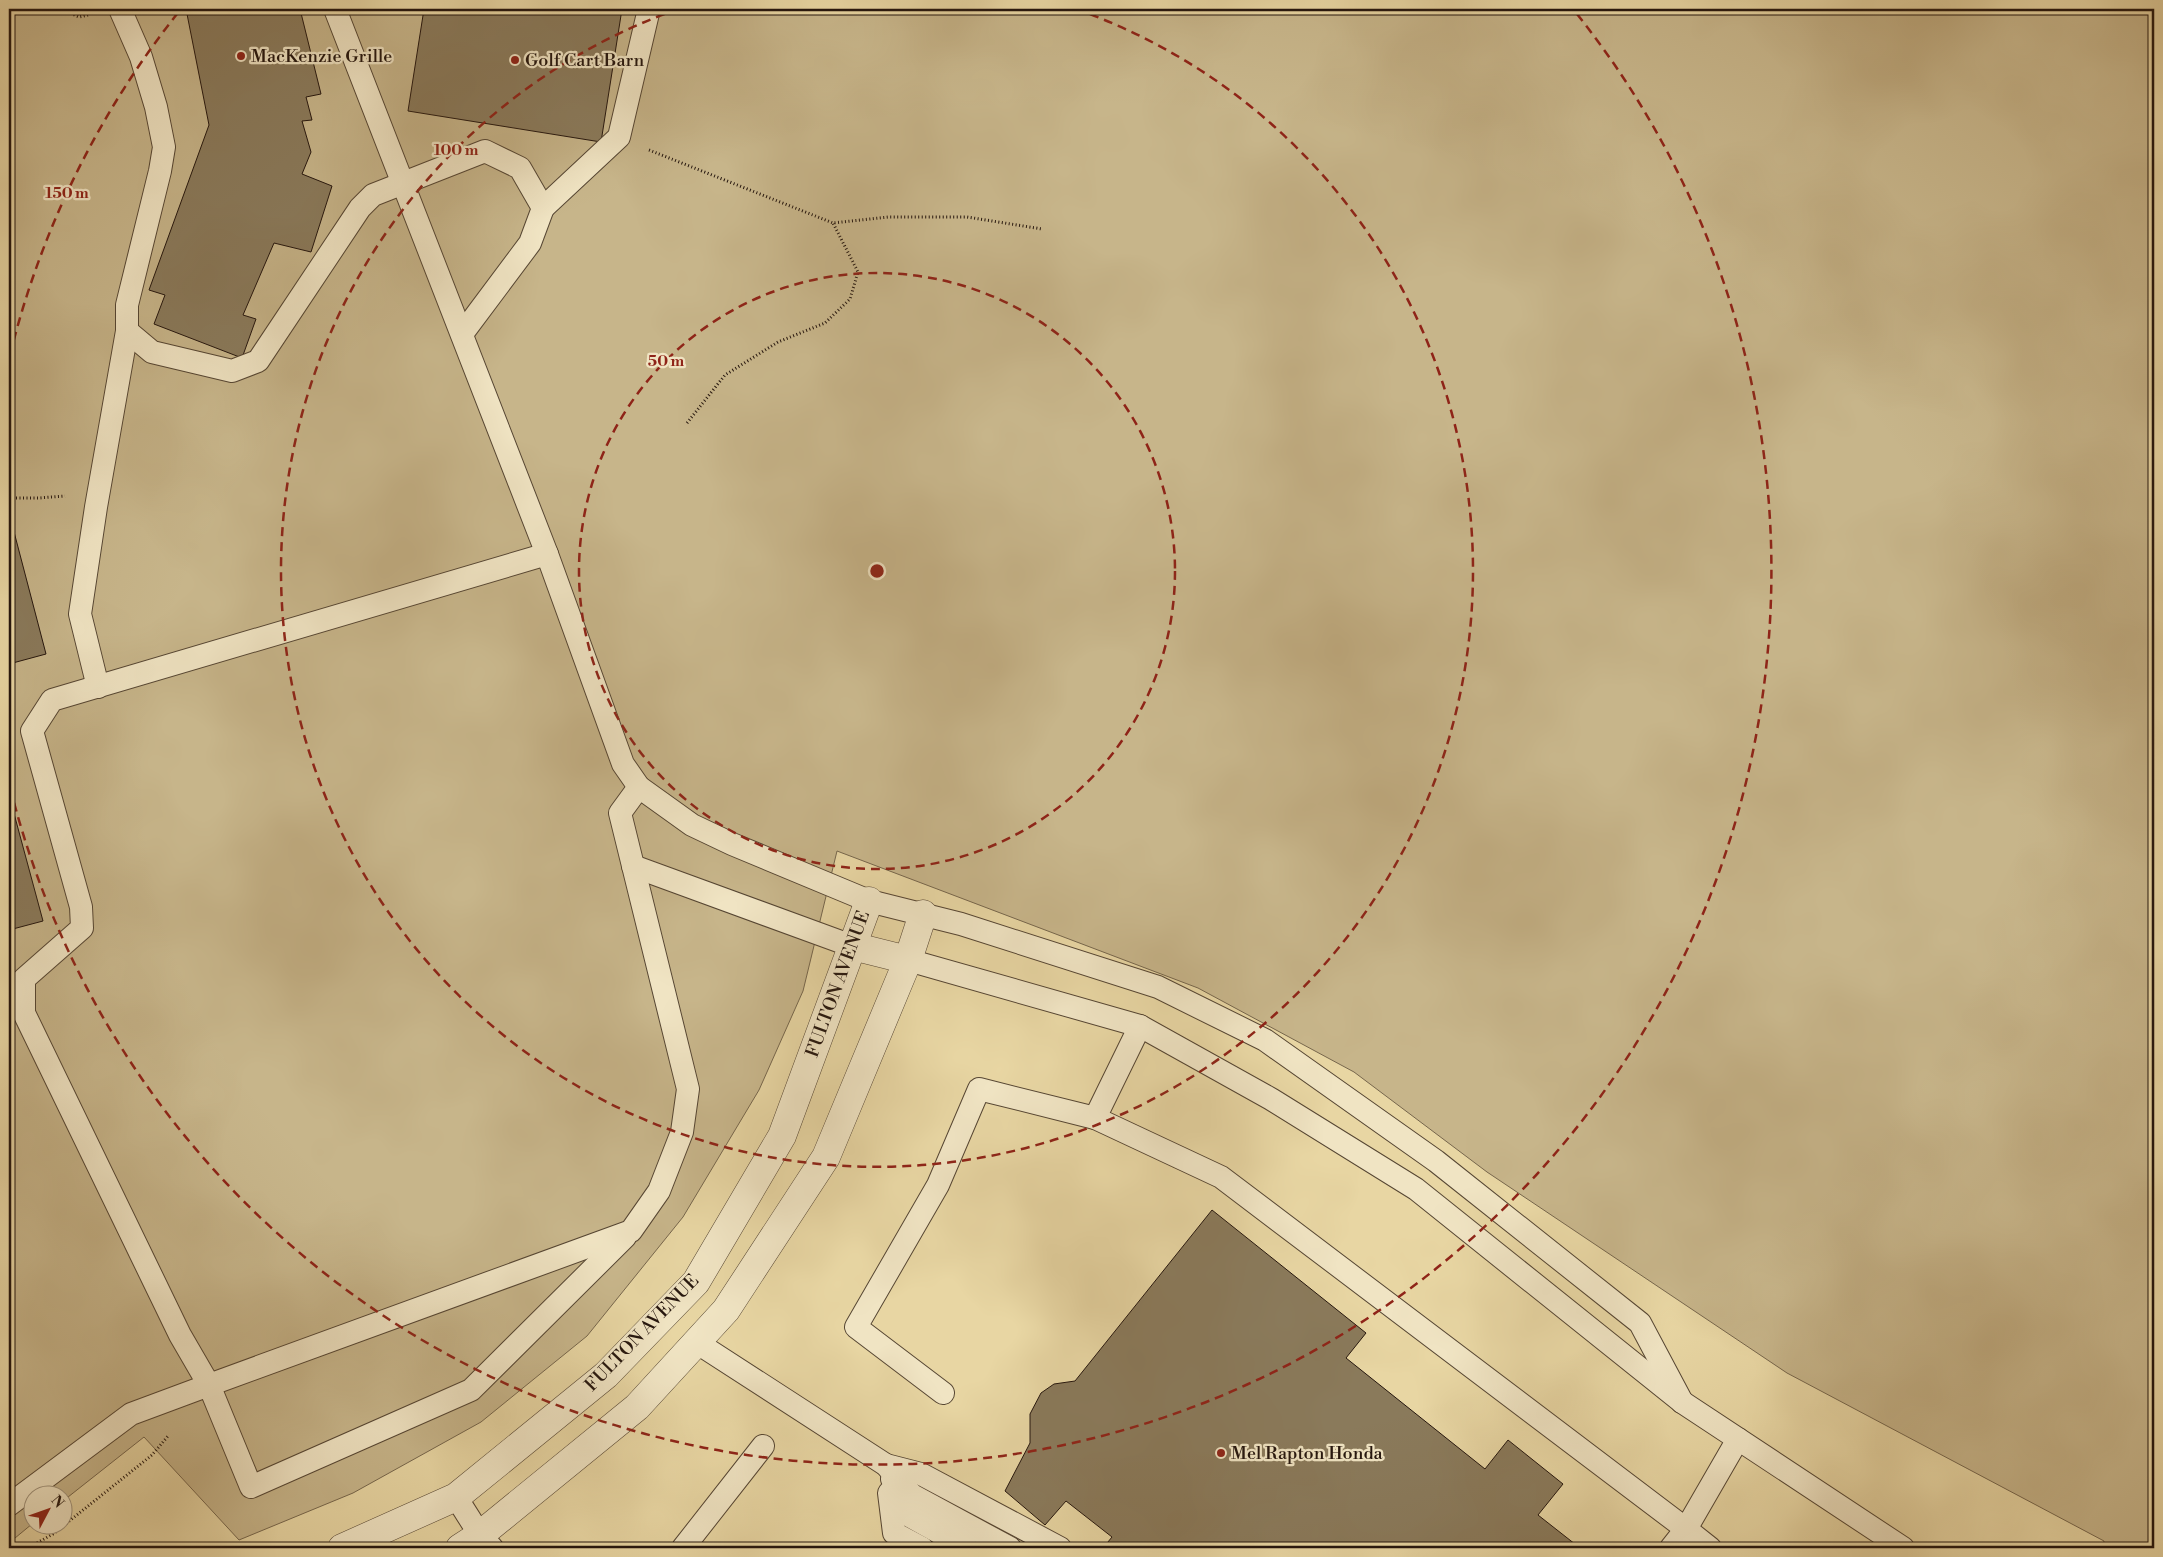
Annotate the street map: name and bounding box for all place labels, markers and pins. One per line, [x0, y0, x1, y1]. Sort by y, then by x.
place label: MacKenzie Grille [251, 45, 392, 68]
place label: Golf Cart Barn [525, 49, 645, 72]
marker: MacKenzie Grille [235, 50, 247, 62]
marker: Golf Cart Barn [509, 54, 521, 66]
centre of rings [868, 562, 886, 580]
place label: Mel Rapton Honda [1231, 1442, 1384, 1465]
marker: Mel Rapton Honda [1215, 1447, 1227, 1459]

